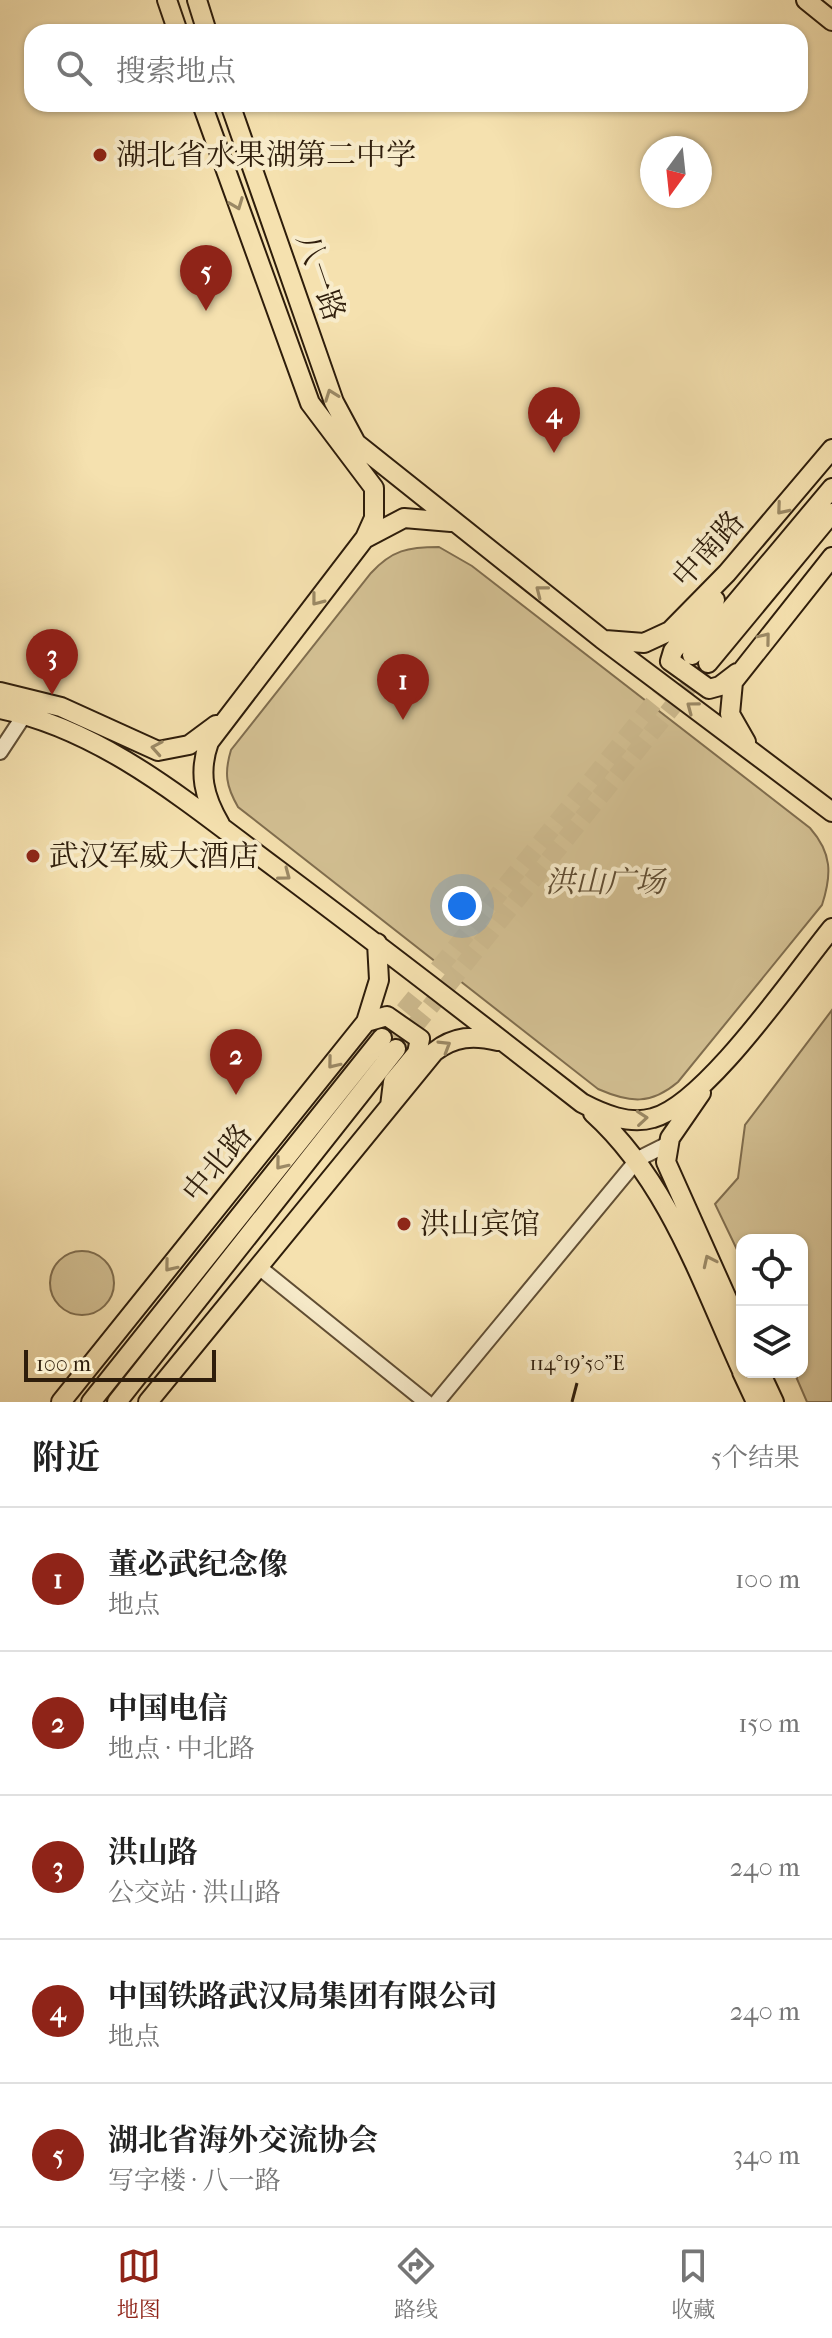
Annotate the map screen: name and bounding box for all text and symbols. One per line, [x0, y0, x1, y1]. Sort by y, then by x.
search box [24, 24, 808, 112]
icon: search [52, 46, 96, 90]
text: 搜索地点 [116, 54, 236, 89]
north arrow [640, 136, 712, 208]
place label: 湖北省水果湖第二中学 [116, 138, 416, 173]
marker: 湖北省水果湖第二中学 [91, 146, 109, 164]
one-way arrow [227, 196, 244, 210]
street label: 八一路 [289, 229, 352, 325]
pin: 5 [180, 245, 232, 311]
pin: 4 [528, 387, 580, 453]
one-way arrow [325, 388, 341, 402]
one-way arrow [777, 499, 791, 514]
street label: 中南路 [665, 504, 751, 594]
one-way arrow [536, 586, 550, 601]
one-way arrow [312, 591, 327, 605]
pin: 3 [26, 629, 78, 695]
one-way arrow [756, 633, 770, 648]
pin: 1 [377, 654, 429, 720]
one-way arrow [686, 703, 701, 717]
one-way arrow [150, 741, 163, 758]
place label: 武汉军威大酒店 [49, 839, 259, 874]
marker: 武汉军威大酒店 [24, 847, 42, 865]
one-way arrow [276, 865, 290, 879]
park label: 洪山广场 [545, 865, 668, 900]
your location [442, 886, 482, 926]
pin: 2 [210, 1029, 262, 1095]
one-way arrow [436, 1040, 451, 1056]
one-way arrow [328, 1054, 343, 1068]
one-way arrow [636, 1110, 649, 1127]
street label: 中北路 [175, 1117, 259, 1209]
one-way arrow [277, 1155, 291, 1170]
place label: 洪山宾馆 [420, 1207, 540, 1242]
marker: 洪山宾馆 [395, 1215, 413, 1233]
map controls [736, 1234, 808, 1378]
button: locate [736, 1234, 808, 1306]
one-way arrow [703, 1255, 719, 1270]
one-way arrow [166, 1257, 180, 1272]
button: layers [736, 1306, 808, 1378]
scale bar [24, 1346, 216, 1382]
text: 100 m [36, 1351, 91, 1377]
text: 114°19'50"E [530, 1352, 624, 1375]
text: 附近 [32, 1438, 100, 1478]
text: 5个结果 [711, 1442, 800, 1473]
text: 董必武纪念像 [108, 1547, 288, 1582]
text: 1 [53, 1564, 63, 1595]
text: 100 m [735, 1564, 800, 1595]
text: 地点 [108, 1589, 160, 1620]
text: 中国电信 [108, 1691, 228, 1726]
text: 2 [51, 1708, 65, 1739]
text: 150 m [738, 1708, 800, 1739]
text: 地点 · 中北路 [108, 1733, 254, 1764]
text: 洪山路 [108, 1835, 198, 1870]
text: 3 [53, 1852, 63, 1883]
text: 240 m [730, 1852, 800, 1883]
text: 公交站 · 洪山路 [108, 1877, 280, 1908]
text: 中国铁路武汉局集团有限公司 [108, 1979, 498, 2014]
text: 4 [50, 1996, 66, 2027]
text: 240 m [730, 1996, 800, 2027]
text: 地点 [108, 2021, 160, 2052]
text: 湖北省海外交流协会 [108, 2123, 378, 2158]
text: 5 [52, 2140, 64, 2171]
text: 340 m [732, 2140, 800, 2171]
text: 写字楼 · 八一路 [108, 2165, 280, 2196]
tab: 地图 [117, 2244, 161, 2323]
tab: 路线 [394, 2244, 438, 2323]
tab: 收藏 [671, 2244, 715, 2323]

